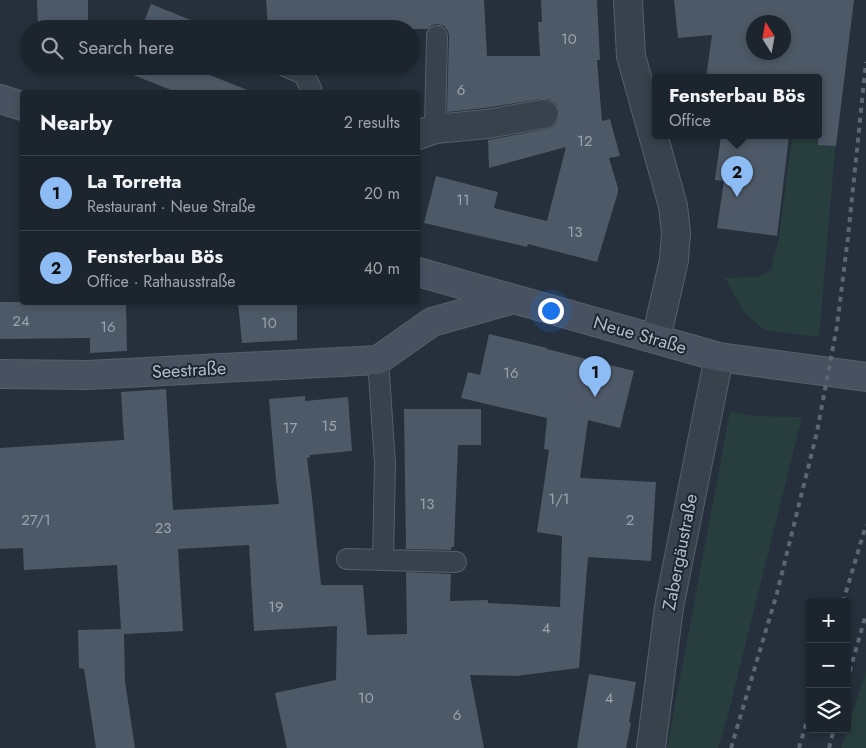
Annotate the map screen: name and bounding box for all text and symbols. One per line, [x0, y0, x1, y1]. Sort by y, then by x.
north arrow [746, 15, 791, 60]
search box [20, 20, 420, 75]
house number: 10 [561, 28, 577, 50]
icon: search [38, 34, 66, 62]
text: Search here [78, 34, 174, 61]
popup [652, 74, 822, 139]
house number: 6 [457, 79, 465, 101]
text: Fensterbau Bös [669, 82, 805, 109]
text: Nearby [40, 108, 112, 138]
text: Office [669, 109, 711, 132]
text: 2 results [344, 111, 400, 134]
house number: 12 [577, 130, 593, 152]
pin: 2 [721, 156, 753, 197]
text: La Torretta [87, 168, 182, 195]
text: 1 [52, 182, 60, 205]
text: 20 m [364, 182, 400, 205]
house number: 11 [456, 189, 470, 211]
text: Restaurant · Neue Straße [87, 195, 256, 218]
house number: 13 [568, 221, 582, 243]
text: Fensterbau Bös [87, 243, 223, 270]
text: 2 [51, 257, 61, 280]
text: 40 m [364, 257, 400, 280]
text: Office · Rathausstraße [87, 270, 235, 293]
your location [538, 298, 564, 324]
street label: Neue Straße [590, 309, 690, 361]
house number: 24 [12, 310, 30, 332]
house number: 10 [261, 312, 277, 334]
house number: 16 [100, 316, 116, 338]
street label: Seestraße [151, 355, 227, 385]
pin: 1 [579, 356, 611, 397]
house number: 16 [503, 362, 519, 384]
house number: 15 [321, 415, 337, 437]
house number: 17 [283, 417, 297, 439]
house number: 1/1 [548, 488, 570, 510]
street label: Zabergäustraße [656, 492, 704, 612]
house number: 13 [420, 493, 434, 515]
house number: 27/1 [21, 509, 51, 531]
house number: 2 [626, 509, 634, 531]
house number: 23 [155, 517, 171, 539]
house number: 19 [268, 596, 284, 618]
map controls [806, 598, 851, 733]
button: + [806, 598, 851, 643]
house number: 4 [542, 617, 551, 639]
button: − [806, 643, 851, 688]
house number: 10 [358, 687, 374, 709]
house number: 4 [605, 687, 614, 709]
button: layers [806, 688, 851, 733]
house number: 6 [453, 704, 461, 726]

